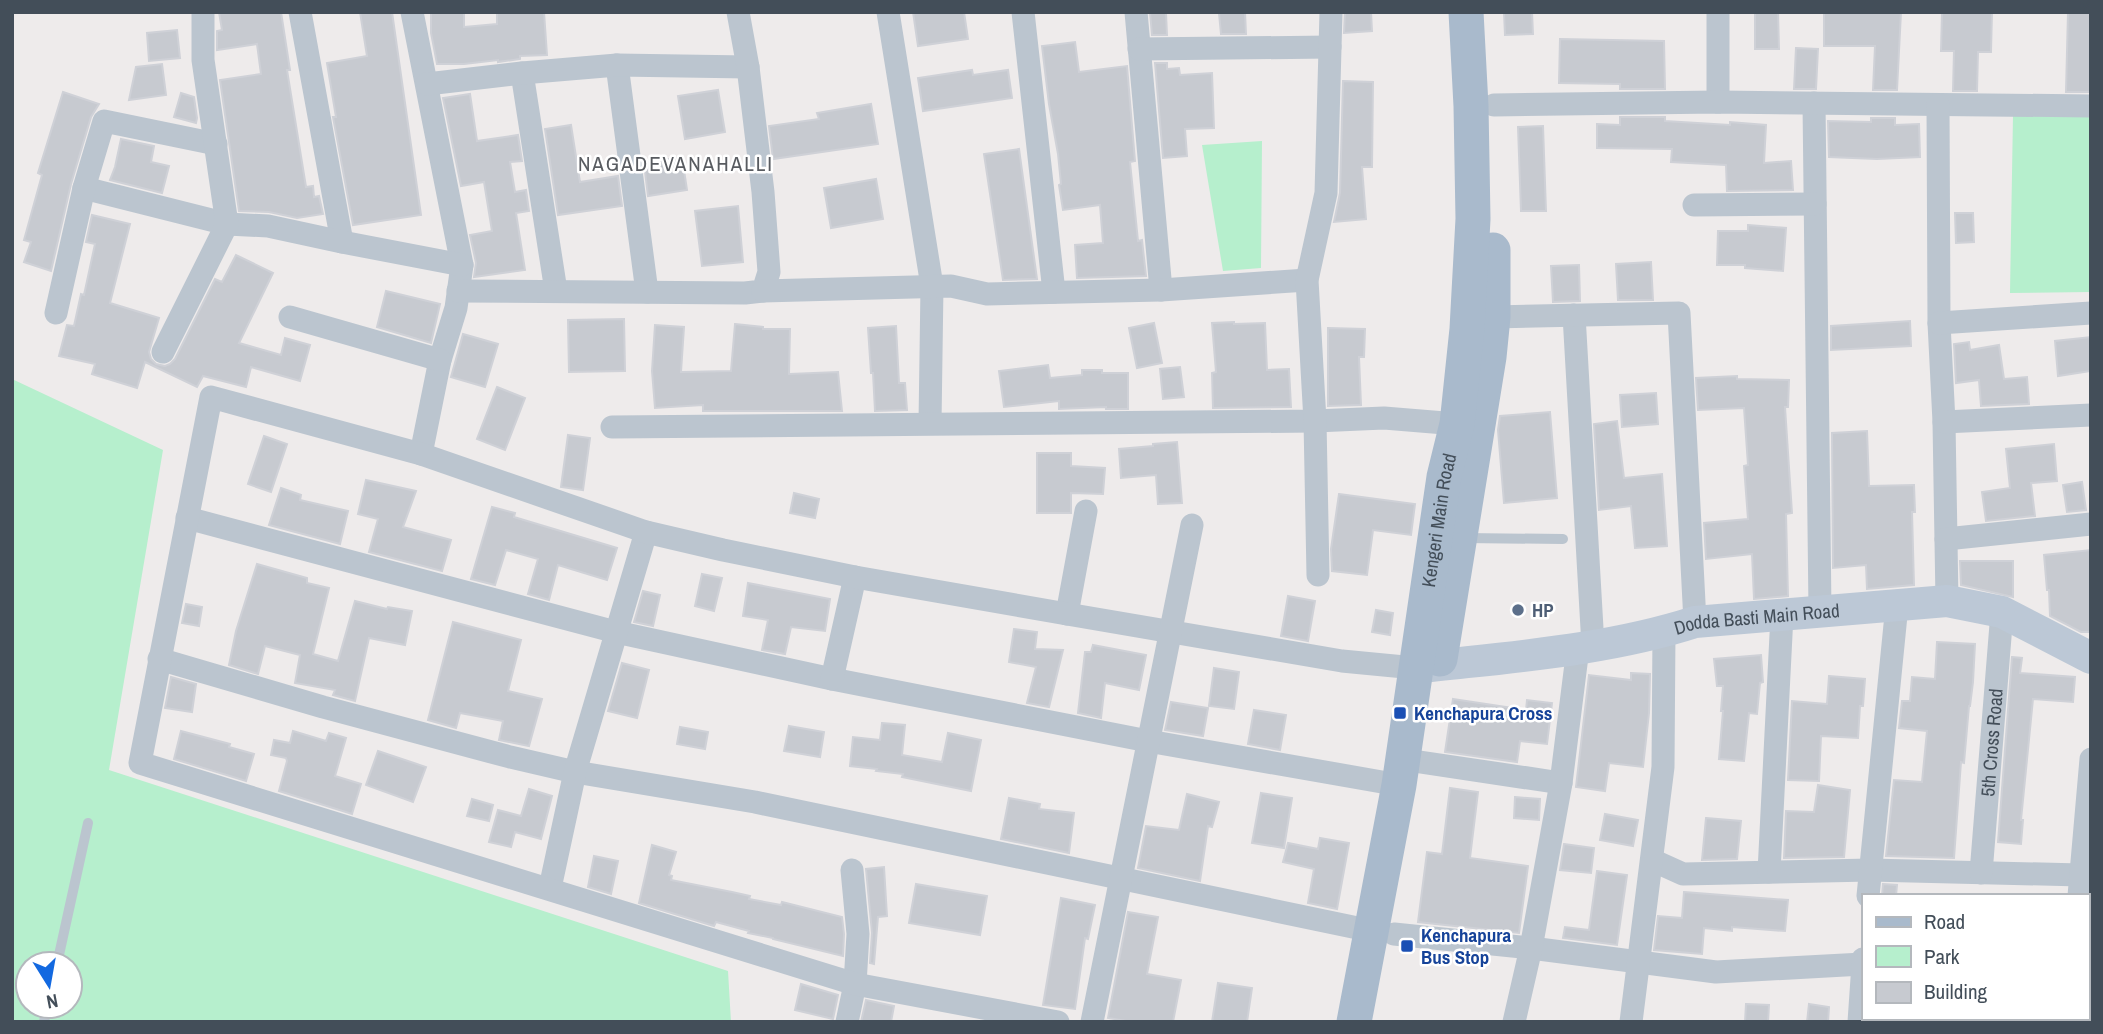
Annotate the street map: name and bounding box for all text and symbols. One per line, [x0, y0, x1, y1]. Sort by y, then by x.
district label: NAGADEVANAHALLI [578, 149, 774, 178]
street label: Kengeri Main Road [1415, 450, 1462, 589]
place label: HP [1532, 597, 1554, 623]
street label: Dodda Basti Main Road [1671, 597, 1841, 641]
marker: HP [1510, 602, 1526, 618]
street label: 5th Cross Road [1974, 687, 2009, 797]
place label: Kenchapura Cross [1414, 700, 1553, 726]
marker: Kenchapura Cross [1392, 705, 1408, 721]
legend [1862, 894, 2089, 1020]
text: Road [1924, 907, 1965, 936]
place label: Kenchapura Bus Stop [1421, 922, 1511, 970]
marker: Kenchapura Bus Stop [1399, 938, 1415, 954]
text: Park [1924, 942, 1960, 971]
north arrow [14, 950, 84, 1020]
text: Building [1924, 977, 1988, 1006]
text: N [44, 988, 60, 1016]

